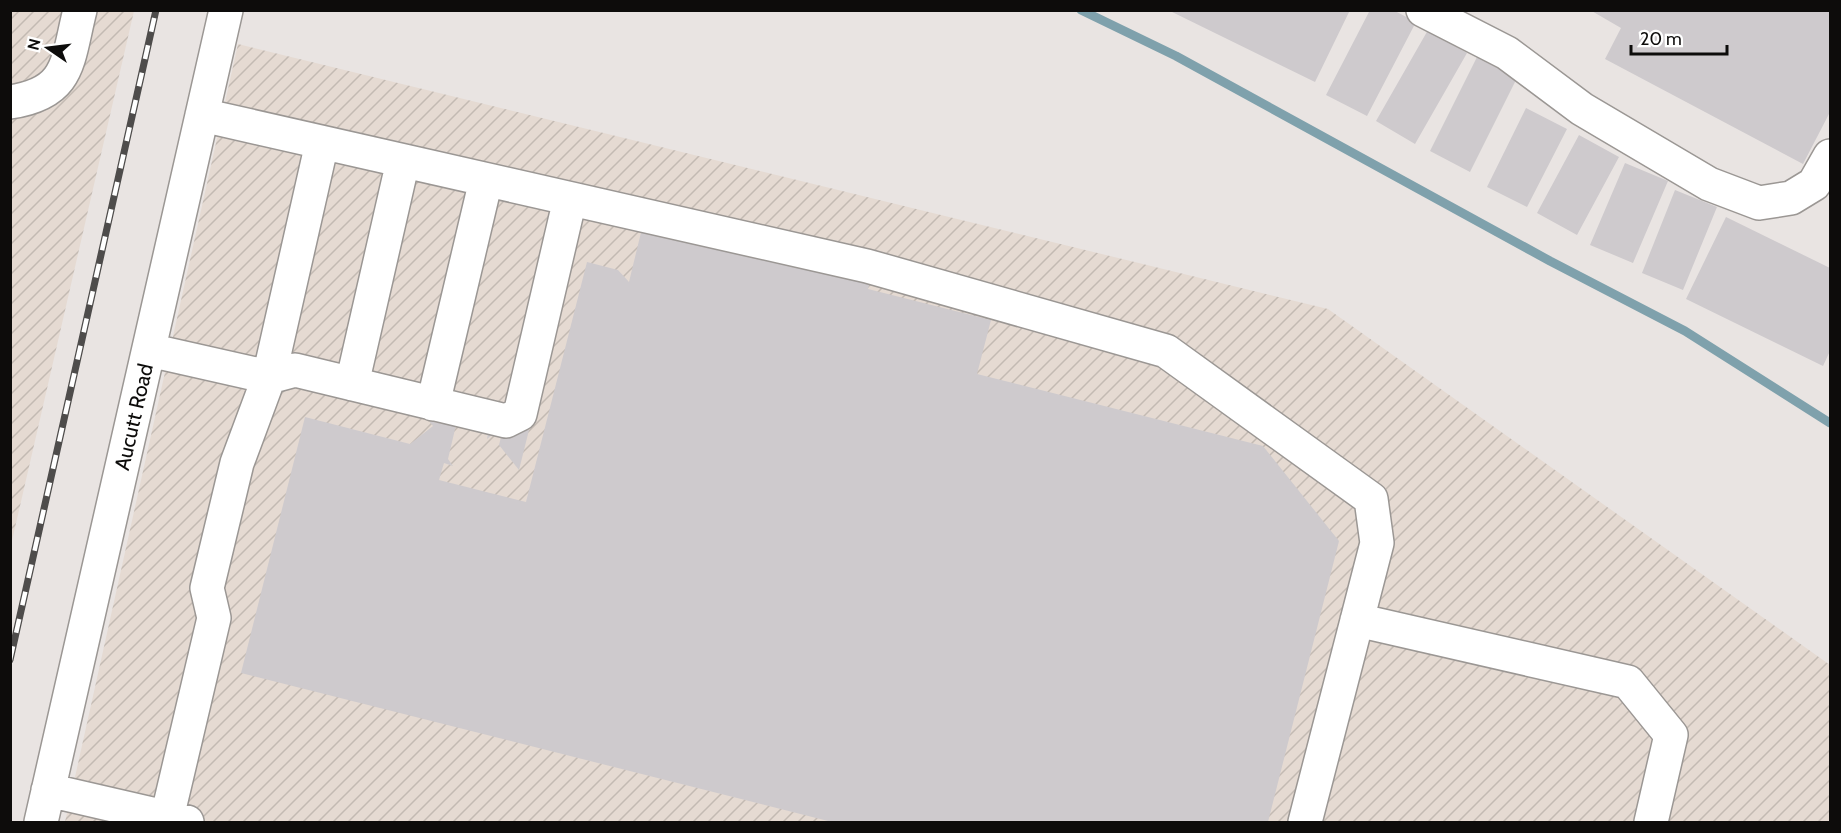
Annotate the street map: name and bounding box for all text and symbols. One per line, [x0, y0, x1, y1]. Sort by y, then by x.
north arrow [18, 18, 78, 78]
scale bar [1631, 18, 1727, 56]
text: 20 m [1640, 28, 1682, 50]
text: N [23, 37, 45, 52]
street label: Aucutt Road [109, 361, 158, 473]

